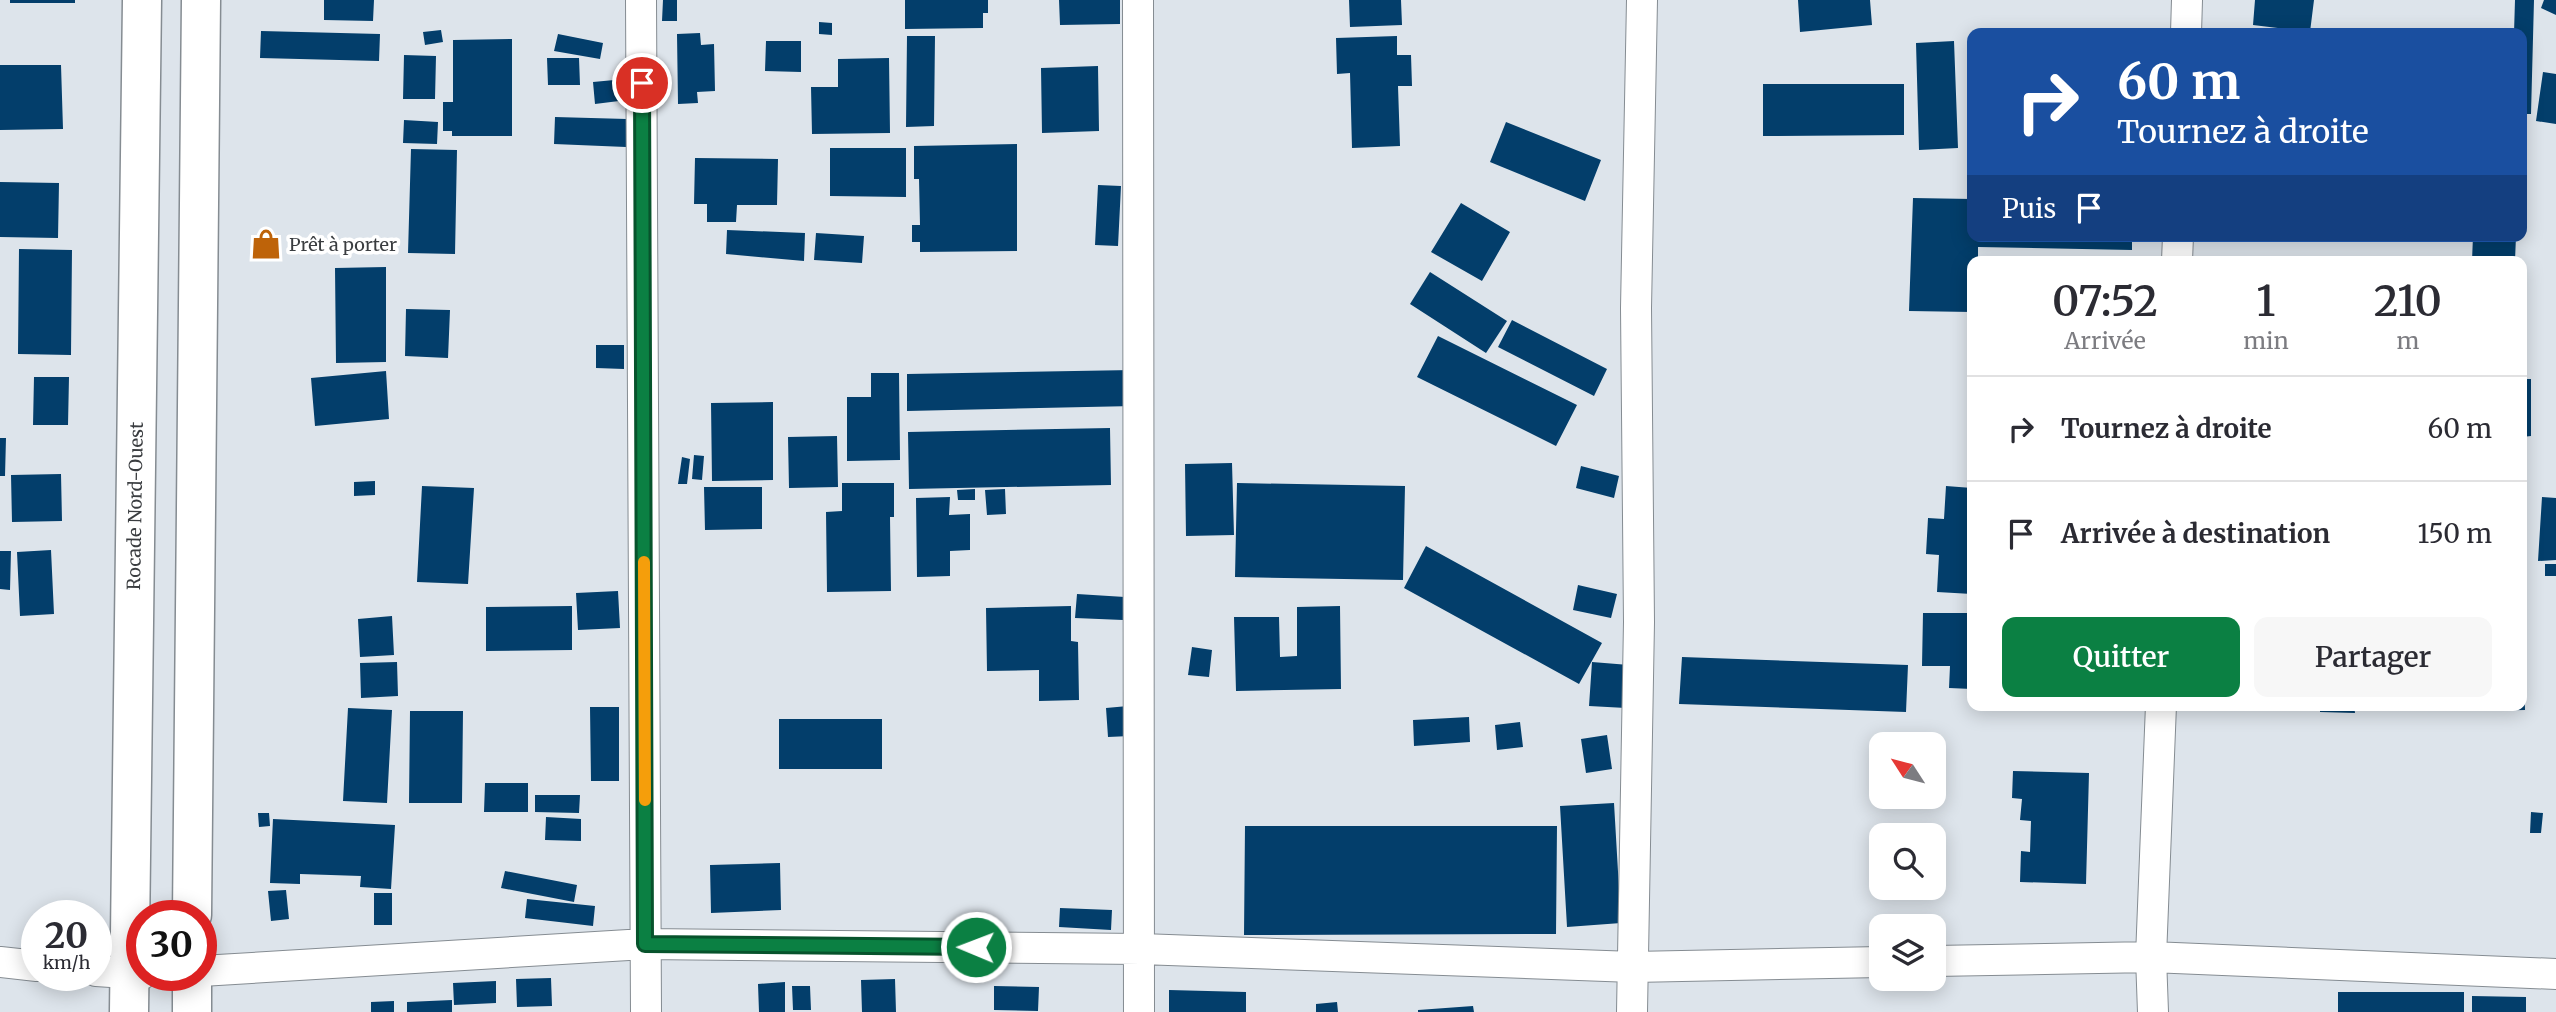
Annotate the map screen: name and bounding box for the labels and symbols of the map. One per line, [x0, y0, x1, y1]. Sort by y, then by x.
pin [612, 53, 672, 113]
shop icon: Prêt à porter [249, 227, 283, 261]
place label: Prêt à porter [289, 233, 397, 256]
street label: Rocade Nord-Ouest [122, 422, 148, 590]
north arrow [1869, 732, 1946, 808]
speed limit sign: 30 [126, 900, 217, 991]
position arrow [939, 910, 1013, 984]

